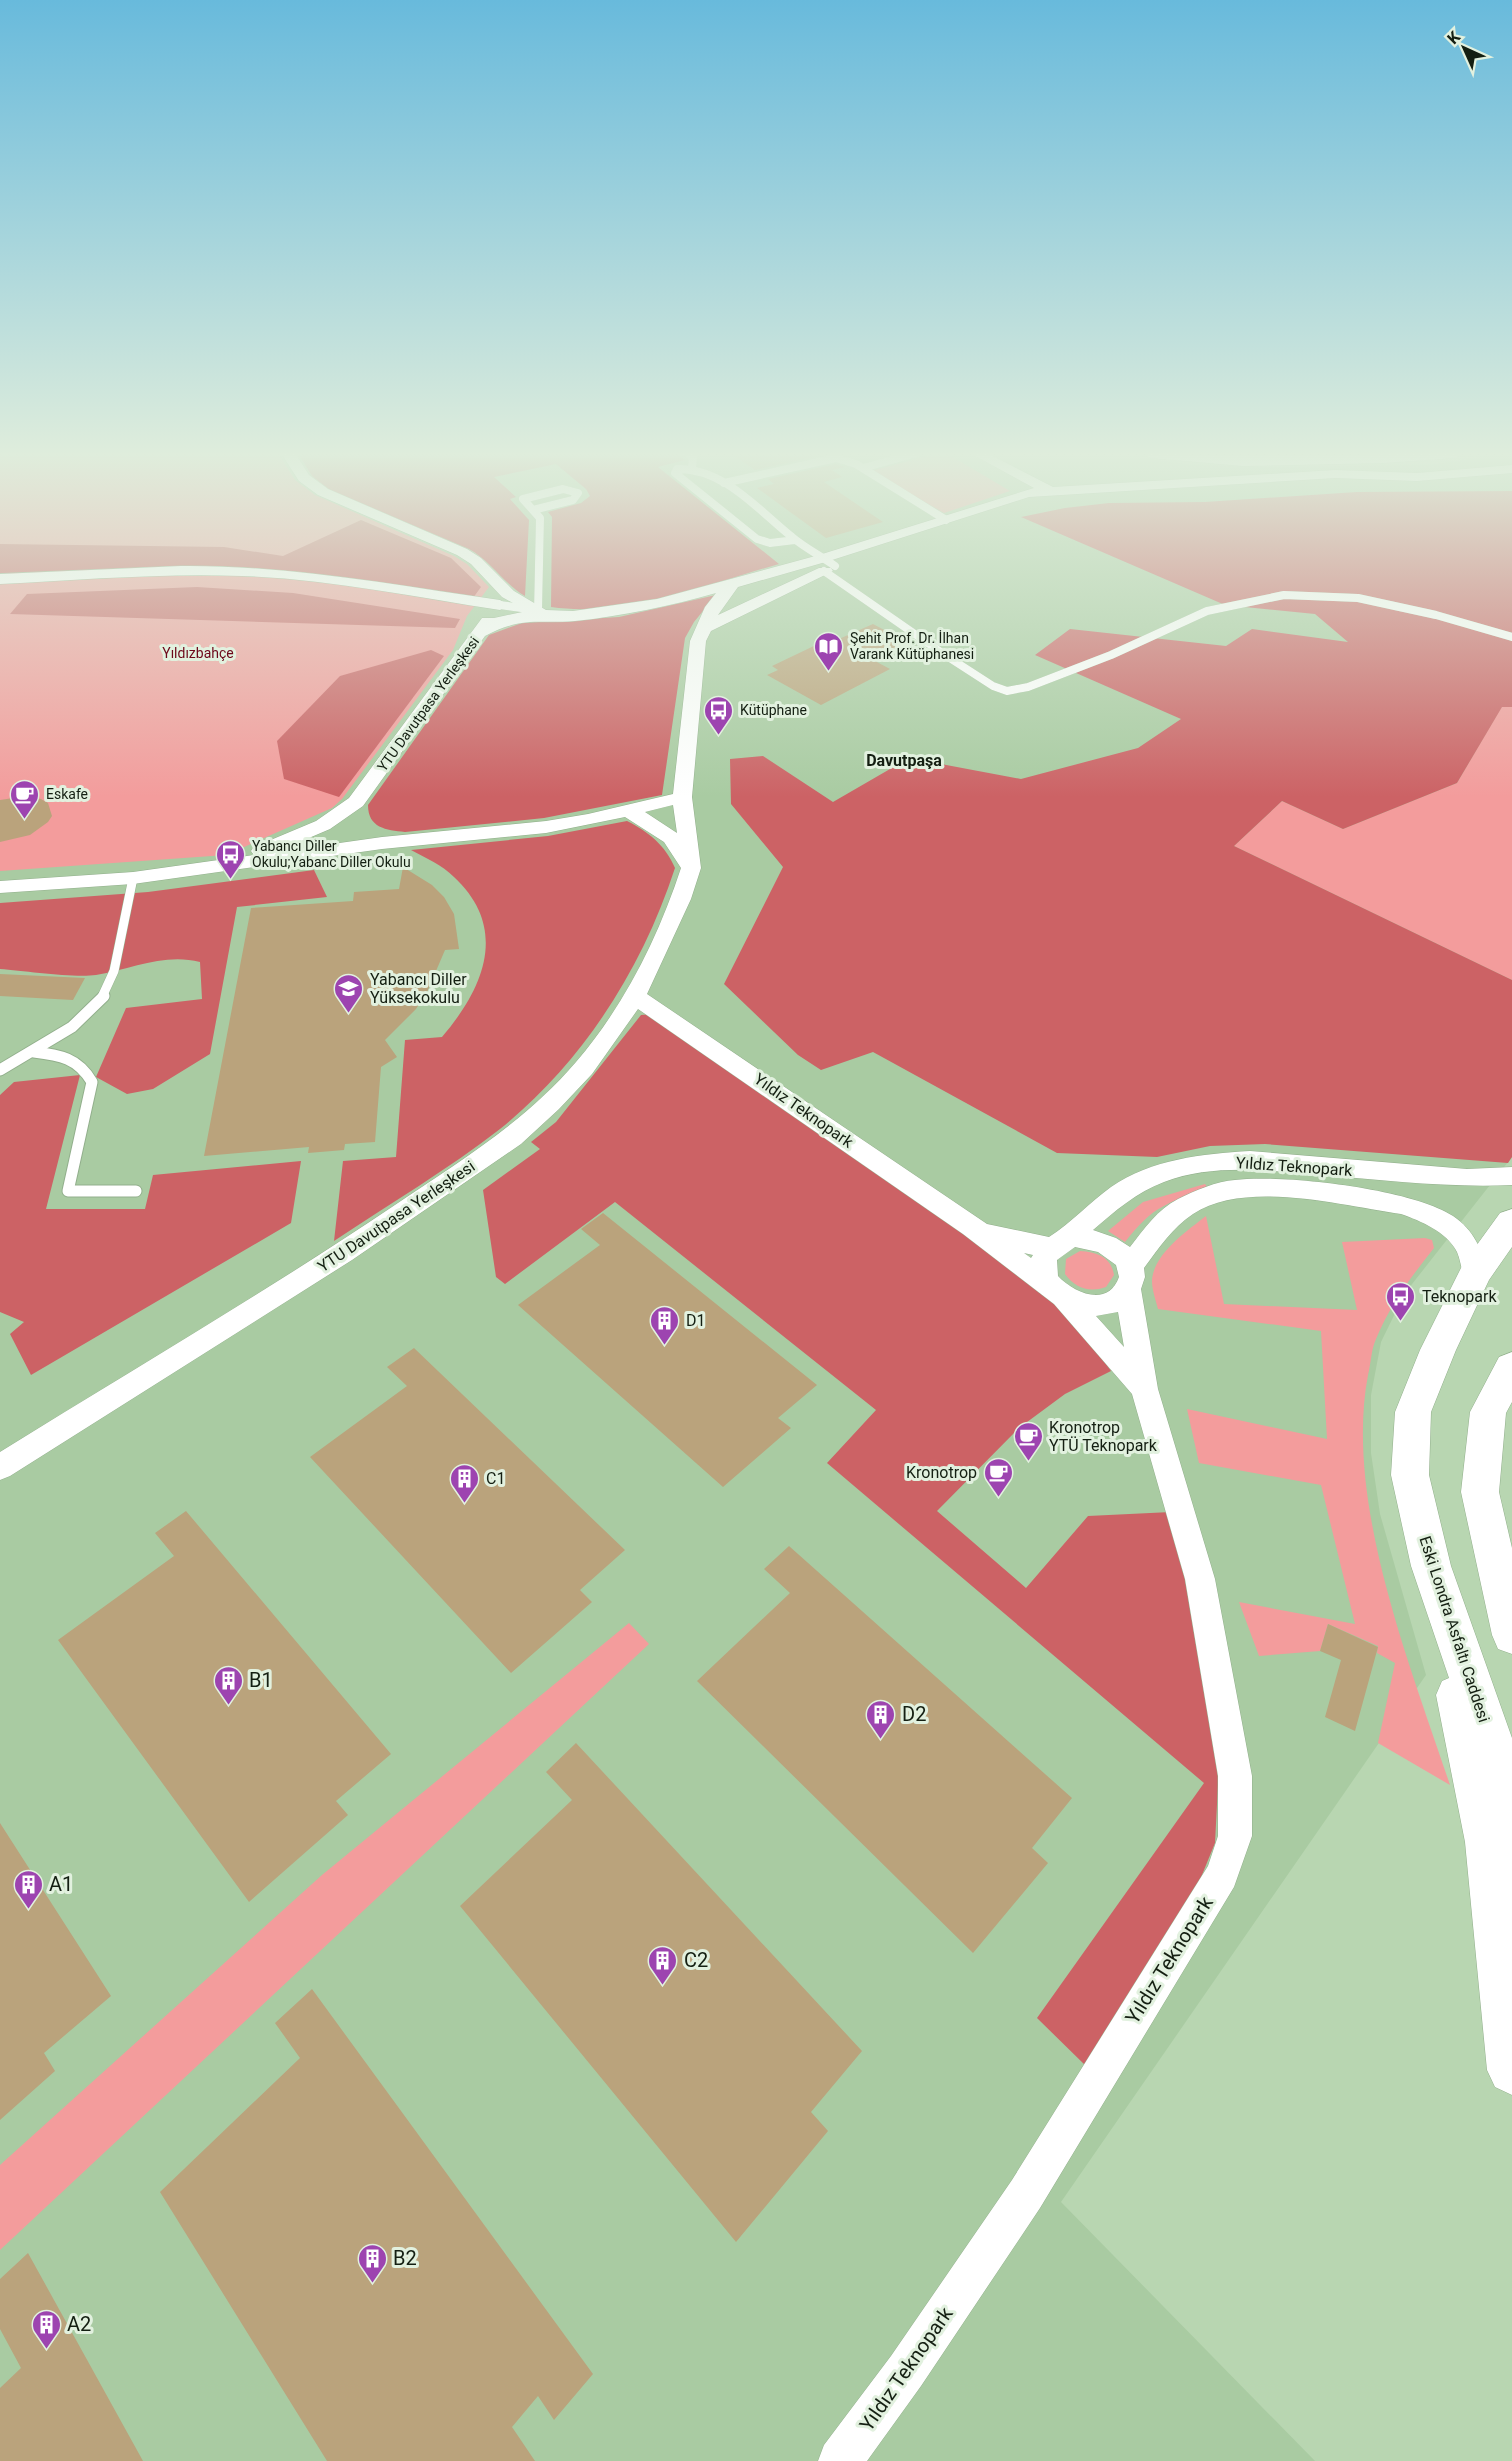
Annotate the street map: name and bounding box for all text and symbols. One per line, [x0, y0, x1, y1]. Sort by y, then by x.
north arrow [1434, 18, 1494, 78]
text: K [1443, 27, 1465, 48]
library icon: Şehit Prof. Dr. İlhan Varank Kütüphanesi [813, 630, 845, 672]
place label: Şehit Prof. Dr. İlhan Varank Kütüphanesi [850, 630, 974, 662]
street label: YTU Davutpasa Yerleşkesi [374, 634, 482, 774]
park label: Yıldızbahçe [162, 645, 234, 661]
bus stop icon: Kütüphane [703, 694, 735, 736]
place label: Kütüphane [740, 702, 807, 718]
district label: Davutpaşa [866, 751, 942, 770]
cafe icon: Eskafe [9, 778, 41, 820]
place label: Eskafe [46, 786, 88, 802]
bus stop icon: Yabancı Diller Okulu;Yabanc Diller Okulu [215, 838, 247, 880]
place label: Yabancı Diller Okulu;Yabanc Diller Okulu [252, 838, 411, 870]
place label: Yabancı Diller Yüksekokulu [370, 970, 467, 1007]
school or university icon: Yabancı Diller Yüksekokulu [333, 972, 365, 1014]
street label: Yıldız Teknopark [751, 1069, 858, 1152]
street label: Yıldız Teknopark [1235, 1153, 1354, 1180]
street label: YTU Davutpasa Yerleşkesi [314, 1157, 478, 1276]
bus stop icon: Teknopark [1385, 1280, 1417, 1322]
place label: Teknopark [1422, 1287, 1497, 1306]
building icon: D1 [649, 1304, 681, 1346]
place label: D1 [686, 1311, 706, 1330]
place label: Kronotrop YTÜ Teknopark [1049, 1418, 1158, 1455]
cafe icon: Kronotrop YTÜ Teknopark [1012, 1420, 1044, 1462]
cafe icon: Kronotrop [982, 1456, 1014, 1498]
building icon: C1 [449, 1462, 481, 1504]
place label: Kronotrop [906, 1463, 977, 1482]
place label: C1 [486, 1469, 505, 1488]
street label: Eski Londra Asfaltı Caddesi [1415, 1534, 1494, 1725]
building icon: B1 [212, 1664, 244, 1706]
place label: B1 [249, 1668, 273, 1692]
building icon: D2 [865, 1698, 897, 1740]
place label: D2 [902, 1702, 926, 1726]
building icon: A1 [12, 1868, 44, 1910]
place label: A1 [49, 1872, 73, 1896]
street label: Yıldız Teknopark [1120, 1891, 1218, 2028]
building icon: C2 [647, 1944, 679, 1986]
place label: C2 [684, 1948, 708, 1972]
building icon: B2 [356, 2242, 388, 2284]
place label: B2 [393, 2246, 417, 2270]
street label: Yıldız Teknopark [854, 2302, 958, 2436]
building icon: A2 [30, 2308, 62, 2350]
place label: A2 [67, 2312, 91, 2336]

